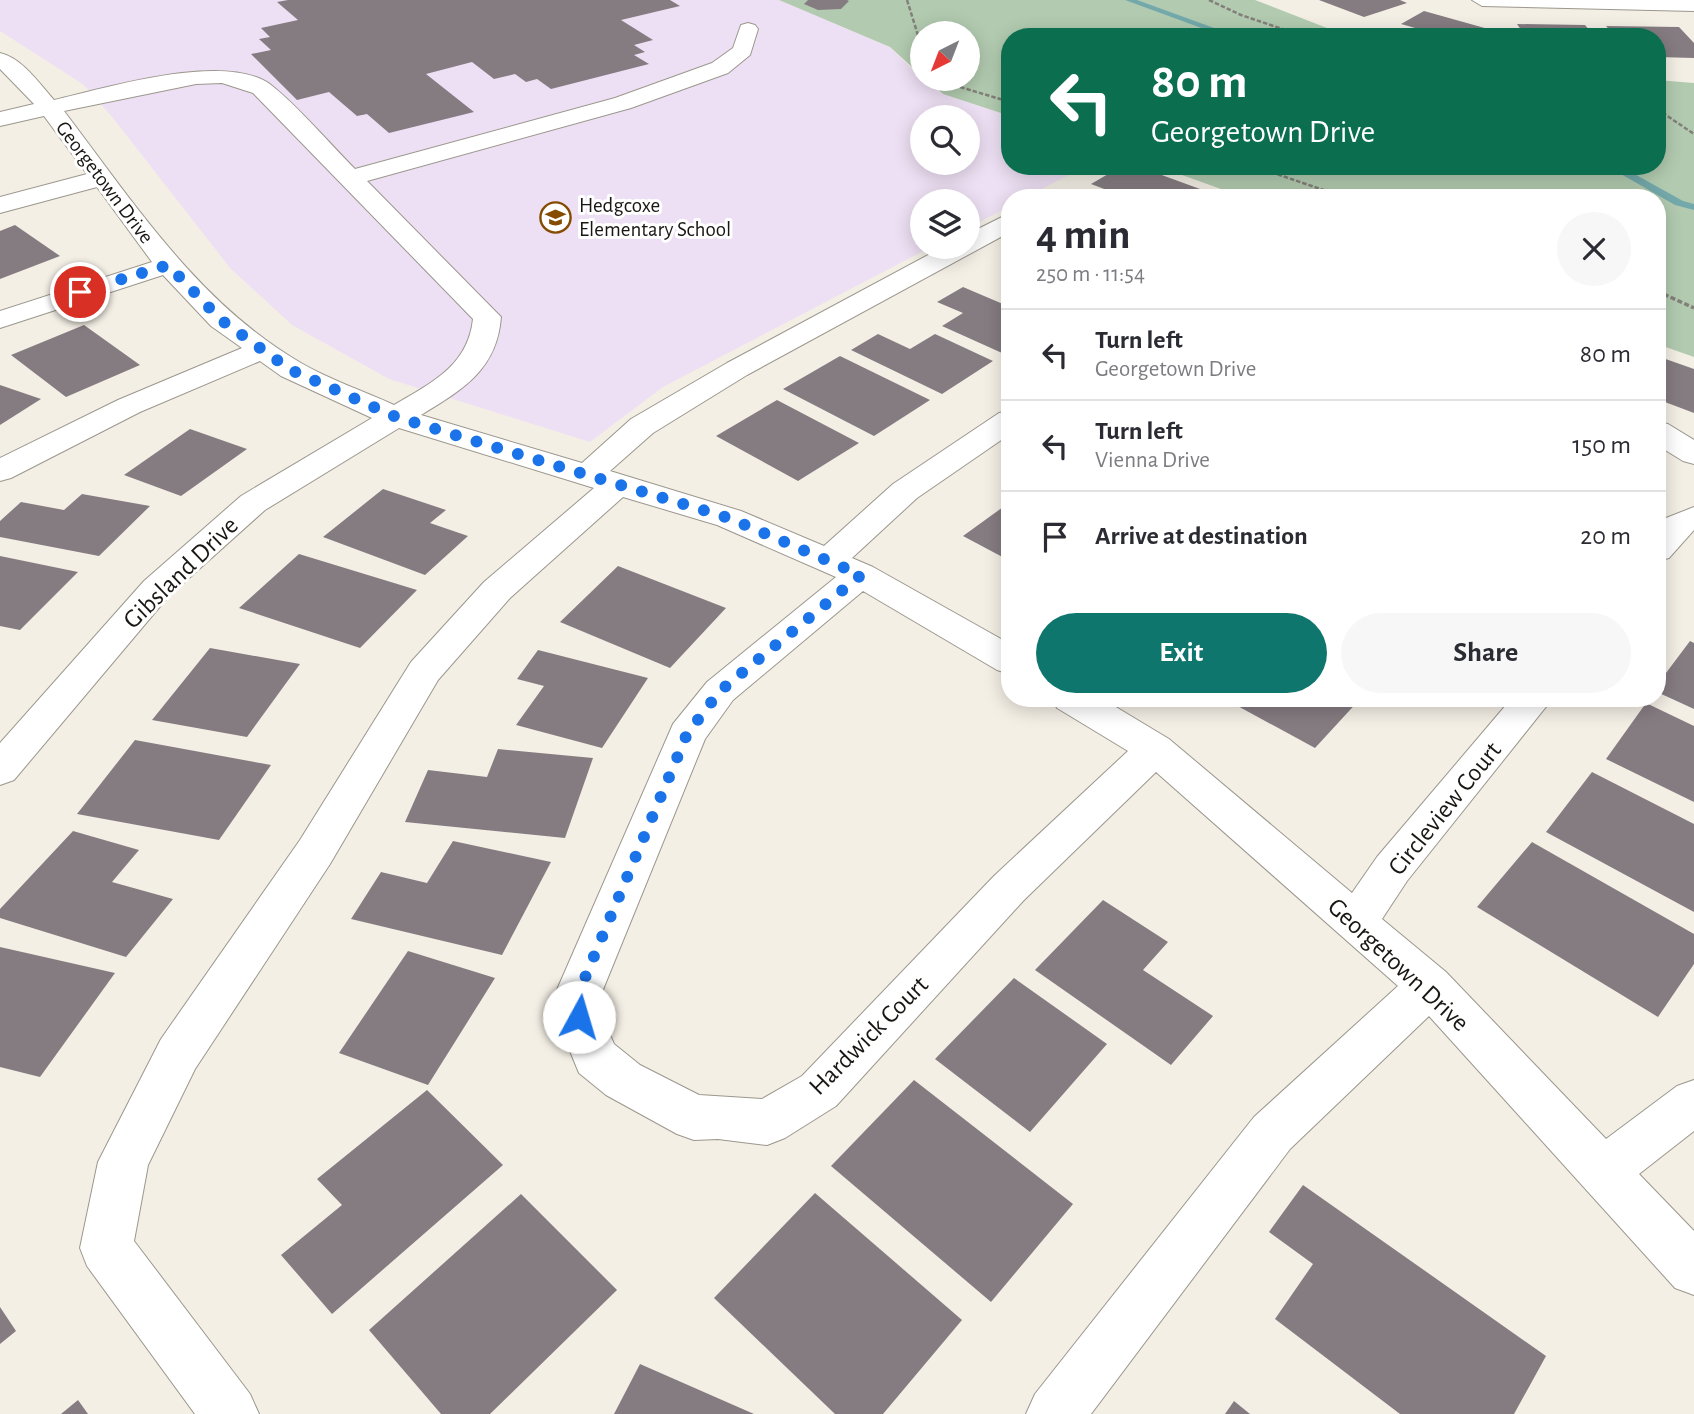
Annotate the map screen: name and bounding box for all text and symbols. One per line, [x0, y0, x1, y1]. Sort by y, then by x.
north arrow [910, 21, 980, 91]
map controls [910, 21, 980, 259]
icon: left [1036, 56, 1127, 147]
text: 80 m [1151, 58, 1248, 107]
button: search [910, 105, 980, 175]
text: Georgetown Drive [1151, 116, 1375, 148]
street label: Georgetown Drive [52, 117, 157, 247]
button: layers [910, 189, 980, 259]
place label: Hedgcoxe Elementary School [579, 195, 731, 240]
school or university icon: Hedgcoxe Elementary School [539, 200, 573, 234]
button: close [1557, 212, 1631, 286]
text: 4 min [1036, 214, 1131, 256]
pin [50, 262, 110, 322]
text: 250 m · 11:54 [1036, 263, 1145, 286]
icon: arrive [61, 273, 99, 311]
text: Turn left [1095, 327, 1183, 353]
icon: left [1036, 336, 1074, 374]
text: 80 m [1580, 341, 1631, 367]
text: Georgetown Drive [1095, 358, 1256, 381]
text: Turn left [1095, 418, 1183, 444]
icon: left [1036, 427, 1074, 465]
text: 150 m [1572, 432, 1631, 458]
text: Vienna Drive [1095, 449, 1210, 472]
street label: Gibsland Drive [118, 512, 243, 634]
icon: arrive [1036, 518, 1074, 556]
text: Arrive at destination [1095, 523, 1308, 549]
text: 20 m [1580, 523, 1631, 549]
button: Exit [1036, 613, 1327, 693]
button: Share [1341, 613, 1631, 693]
street label: Circleview Court [1383, 737, 1506, 880]
street label: Georgetown Drive [1323, 893, 1474, 1036]
street label: Hardwick Court [804, 971, 933, 1100]
position arrow [542, 980, 616, 1054]

